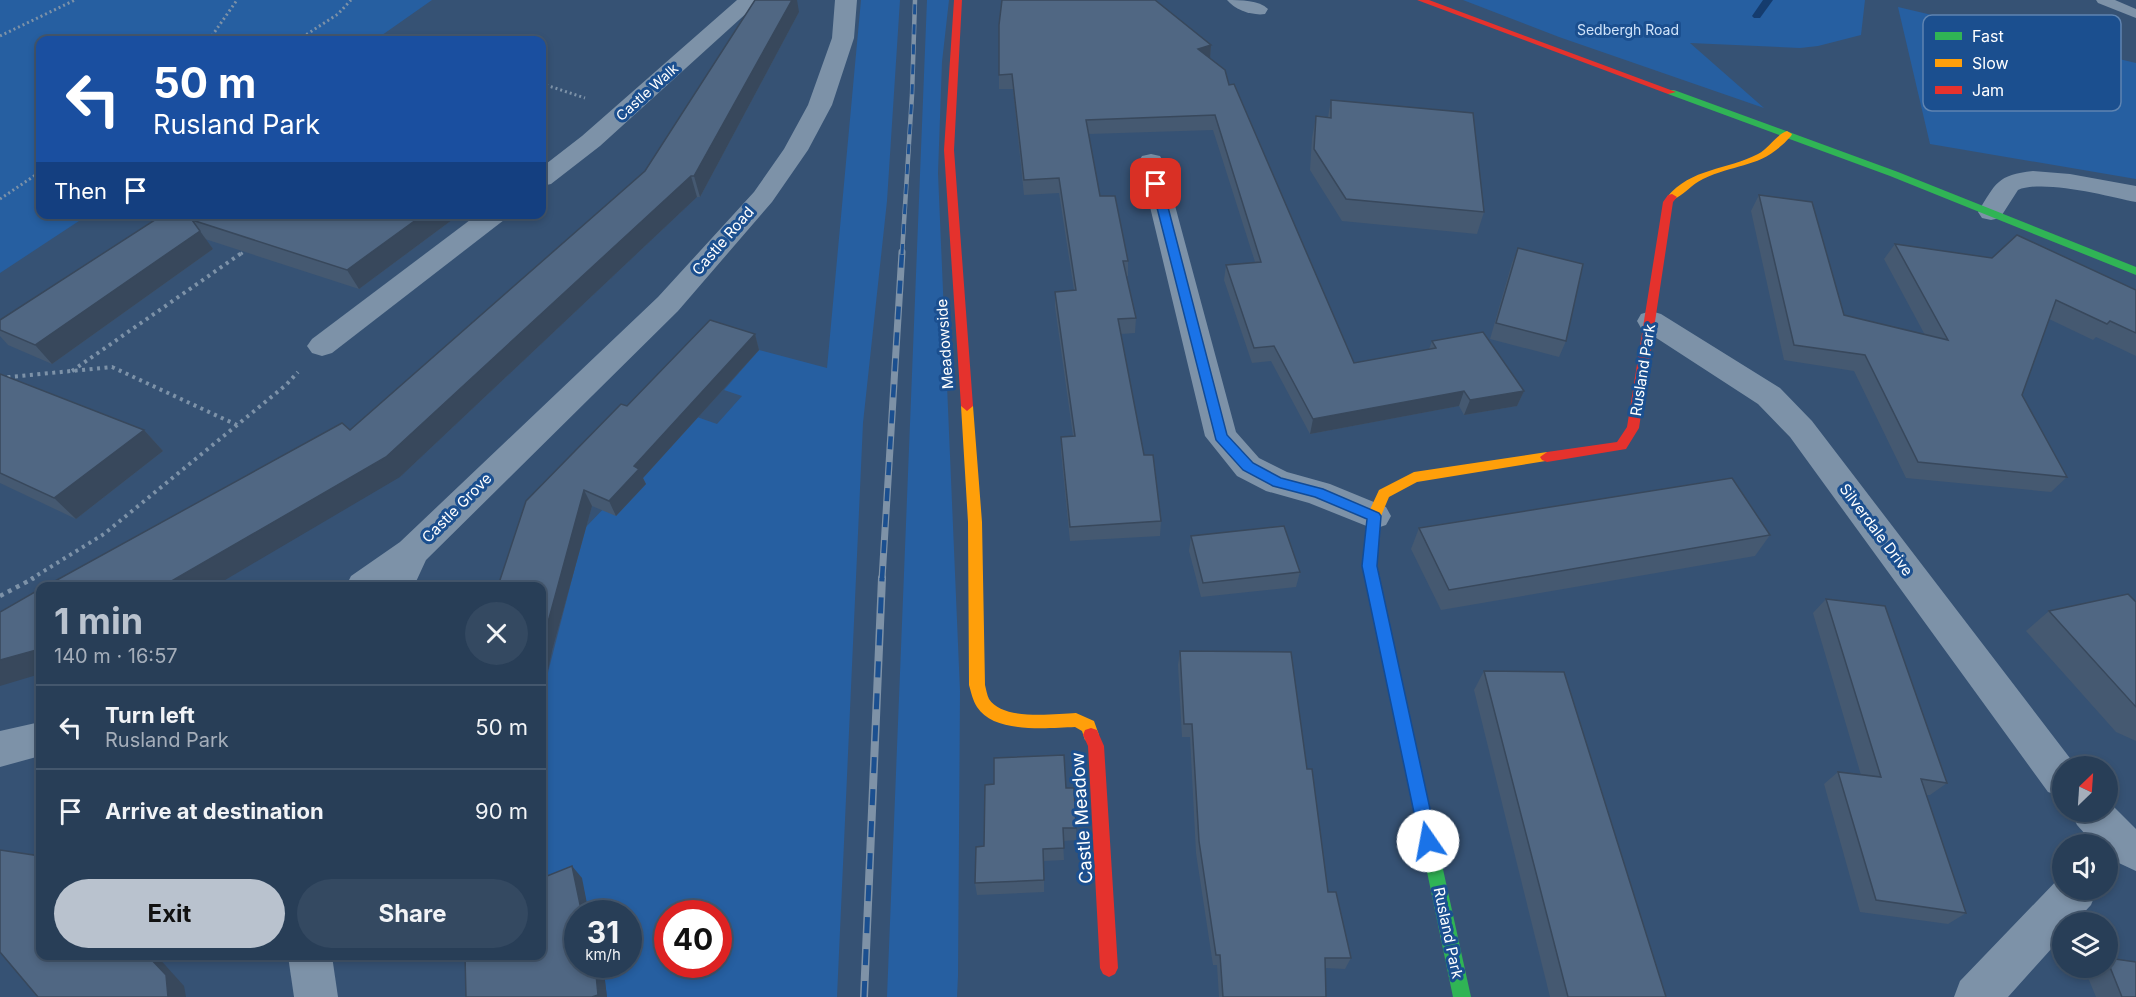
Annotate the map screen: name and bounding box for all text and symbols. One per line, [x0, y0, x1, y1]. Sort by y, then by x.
legend [1923, 15, 2121, 111]
park label: Sedbergh Road [1577, 21, 1679, 38]
text: Fast [1972, 26, 2004, 46]
text: Slow [1972, 53, 2009, 73]
text: 50 m [153, 57, 256, 108]
street label: Castle Walk [612, 59, 681, 124]
icon: left [54, 60, 132, 138]
text: Jam [1972, 80, 2004, 100]
text: Rusland Park [153, 108, 320, 141]
pin [1130, 158, 1181, 209]
icon: arrive [1139, 167, 1172, 200]
icon: arrive [119, 174, 152, 207]
text: Then [54, 178, 107, 204]
street label: Castle Road [688, 202, 758, 279]
street label: Meadowside [932, 298, 957, 390]
street label: Rusland Park [1626, 322, 1659, 417]
street label: Castle Grove [418, 469, 496, 547]
street label: Silverdale Drive [1836, 480, 1917, 580]
text: 1 min [54, 599, 143, 643]
button: close [465, 602, 528, 665]
text: 140 m · 16:57 [54, 644, 178, 668]
text: Turn left [105, 702, 195, 728]
icon: left [54, 711, 87, 744]
text: 50 m [475, 714, 528, 740]
text: Rusland Park [105, 728, 229, 752]
street label: Castle Meadow [1066, 751, 1097, 885]
north arrow [2052, 756, 2118, 822]
map controls [2052, 756, 2118, 978]
icon: arrive [54, 795, 87, 828]
text: Arrive at destination [105, 798, 324, 824]
text: 90 m [475, 798, 528, 824]
position arrow [1396, 809, 1460, 873]
button: sound [2052, 834, 2118, 900]
button: Exit [54, 879, 285, 948]
button: Share [297, 879, 528, 948]
street label: Rusland Park [1430, 885, 1468, 981]
speed limit sign: 40 [654, 900, 732, 978]
button: layers [2052, 912, 2118, 978]
text: 31 [587, 914, 619, 950]
text: km/h [585, 945, 621, 964]

